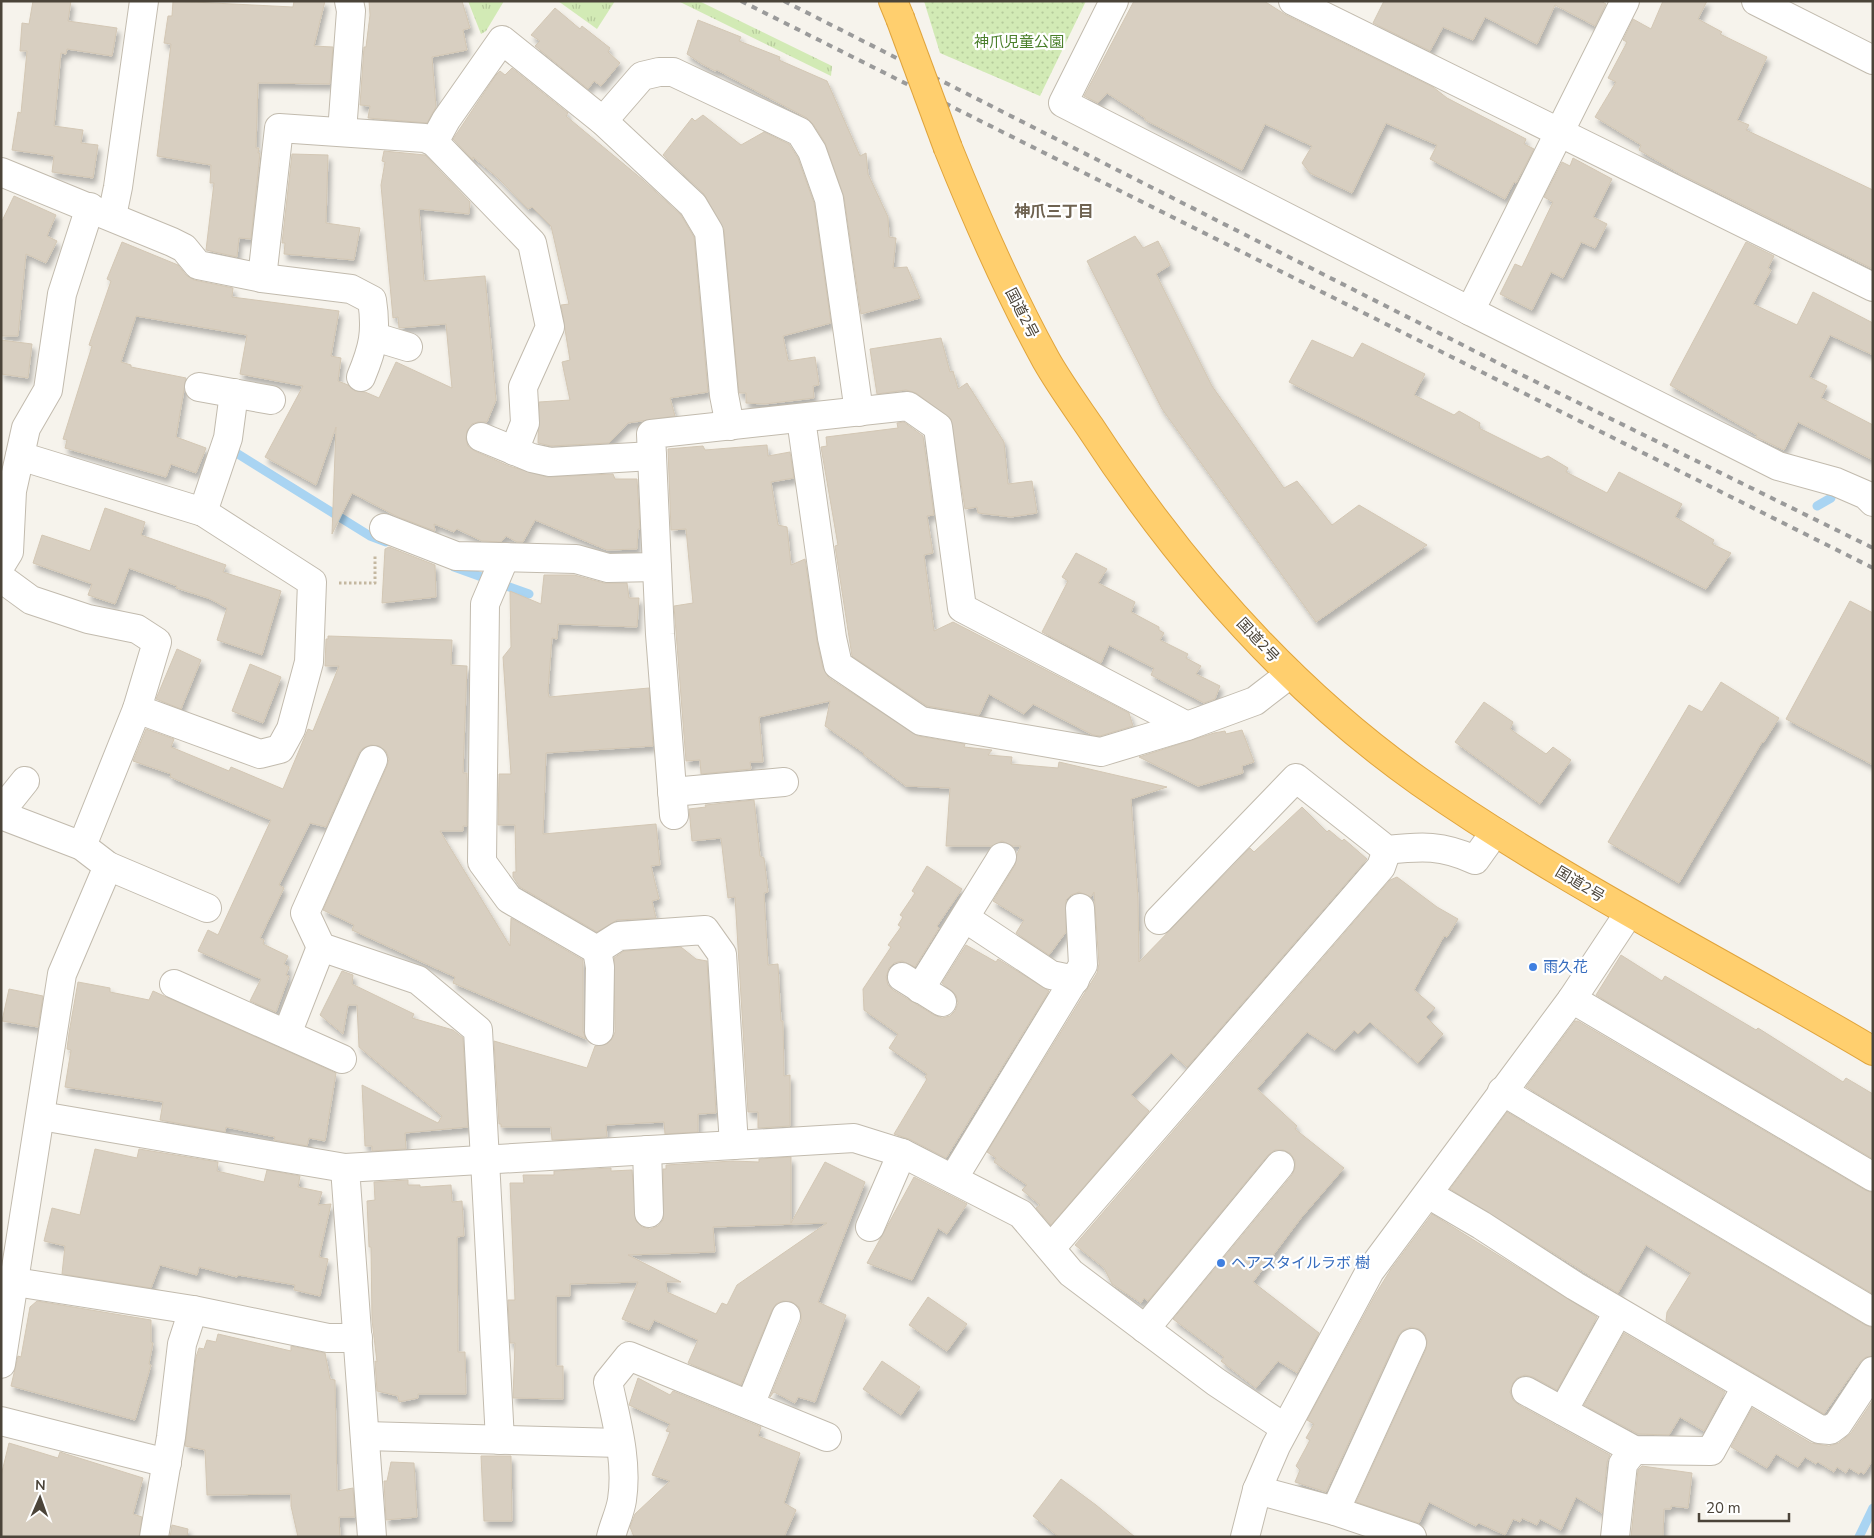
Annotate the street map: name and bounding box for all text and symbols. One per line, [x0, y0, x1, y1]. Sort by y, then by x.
park label: 神爪児童公園 [974, 32, 1064, 52]
district label: 神爪三丁目 [1014, 201, 1094, 223]
street label: 国道2号 [1001, 284, 1043, 342]
street label: 国道2号 [1232, 613, 1284, 667]
street label: 国道2号 [1552, 862, 1608, 906]
place label: 雨久花 [1543, 957, 1588, 977]
marker: 雨久花 [1527, 961, 1539, 973]
place label: ヘアスタイルラボ 樹 [1231, 1253, 1370, 1273]
marker: ヘアスタイルラボ 樹 [1215, 1257, 1227, 1269]
north arrow [15, 1473, 65, 1523]
text: N [35, 1476, 46, 1495]
scale bar [1699, 1490, 1789, 1522]
text: 20 m [1706, 1498, 1741, 1518]

